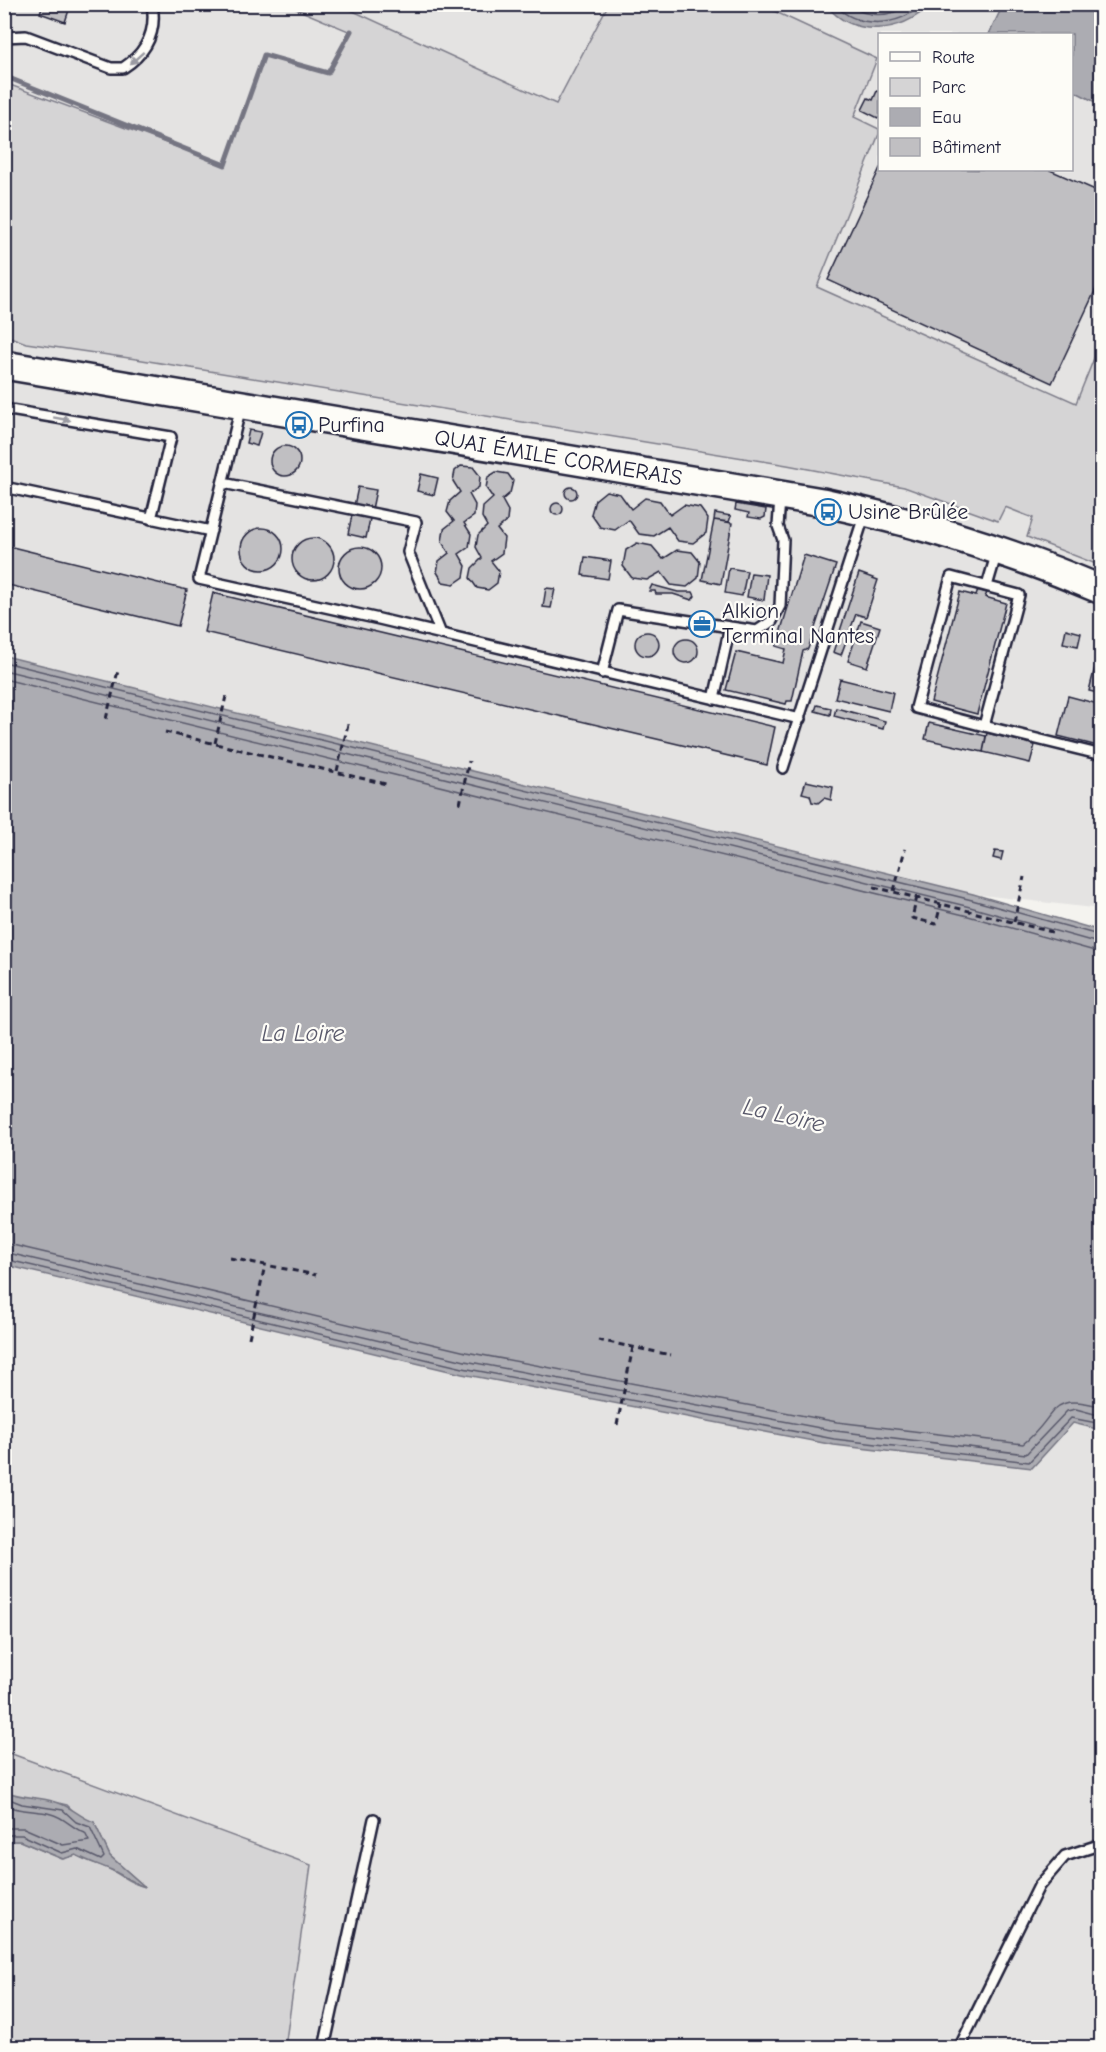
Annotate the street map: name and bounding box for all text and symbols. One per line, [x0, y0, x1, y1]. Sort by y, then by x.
legend [878, 33, 1073, 171]
text: Route [932, 47, 975, 68]
one-way arrow [129, 51, 144, 65]
text: Parc [932, 77, 966, 98]
text: Eau [932, 107, 961, 128]
text: Bâtiment [932, 137, 1002, 158]
bus stop icon: Purfina [284, 410, 314, 440]
place label: Purfina [318, 412, 385, 438]
one-way arrow [53, 415, 72, 424]
street label: QUAI ÉMILE CORMERAIS [433, 424, 684, 491]
bus stop icon: Usine Brûlée [813, 497, 843, 527]
place label: Usine Brûlée [848, 499, 968, 525]
place label: Alkion Terminal Nantes [722, 598, 874, 649]
office icon: Alkion Terminal Nantes [687, 609, 717, 639]
water label: La Loire [262, 1019, 345, 1047]
water label: La Loire [740, 1092, 828, 1138]

